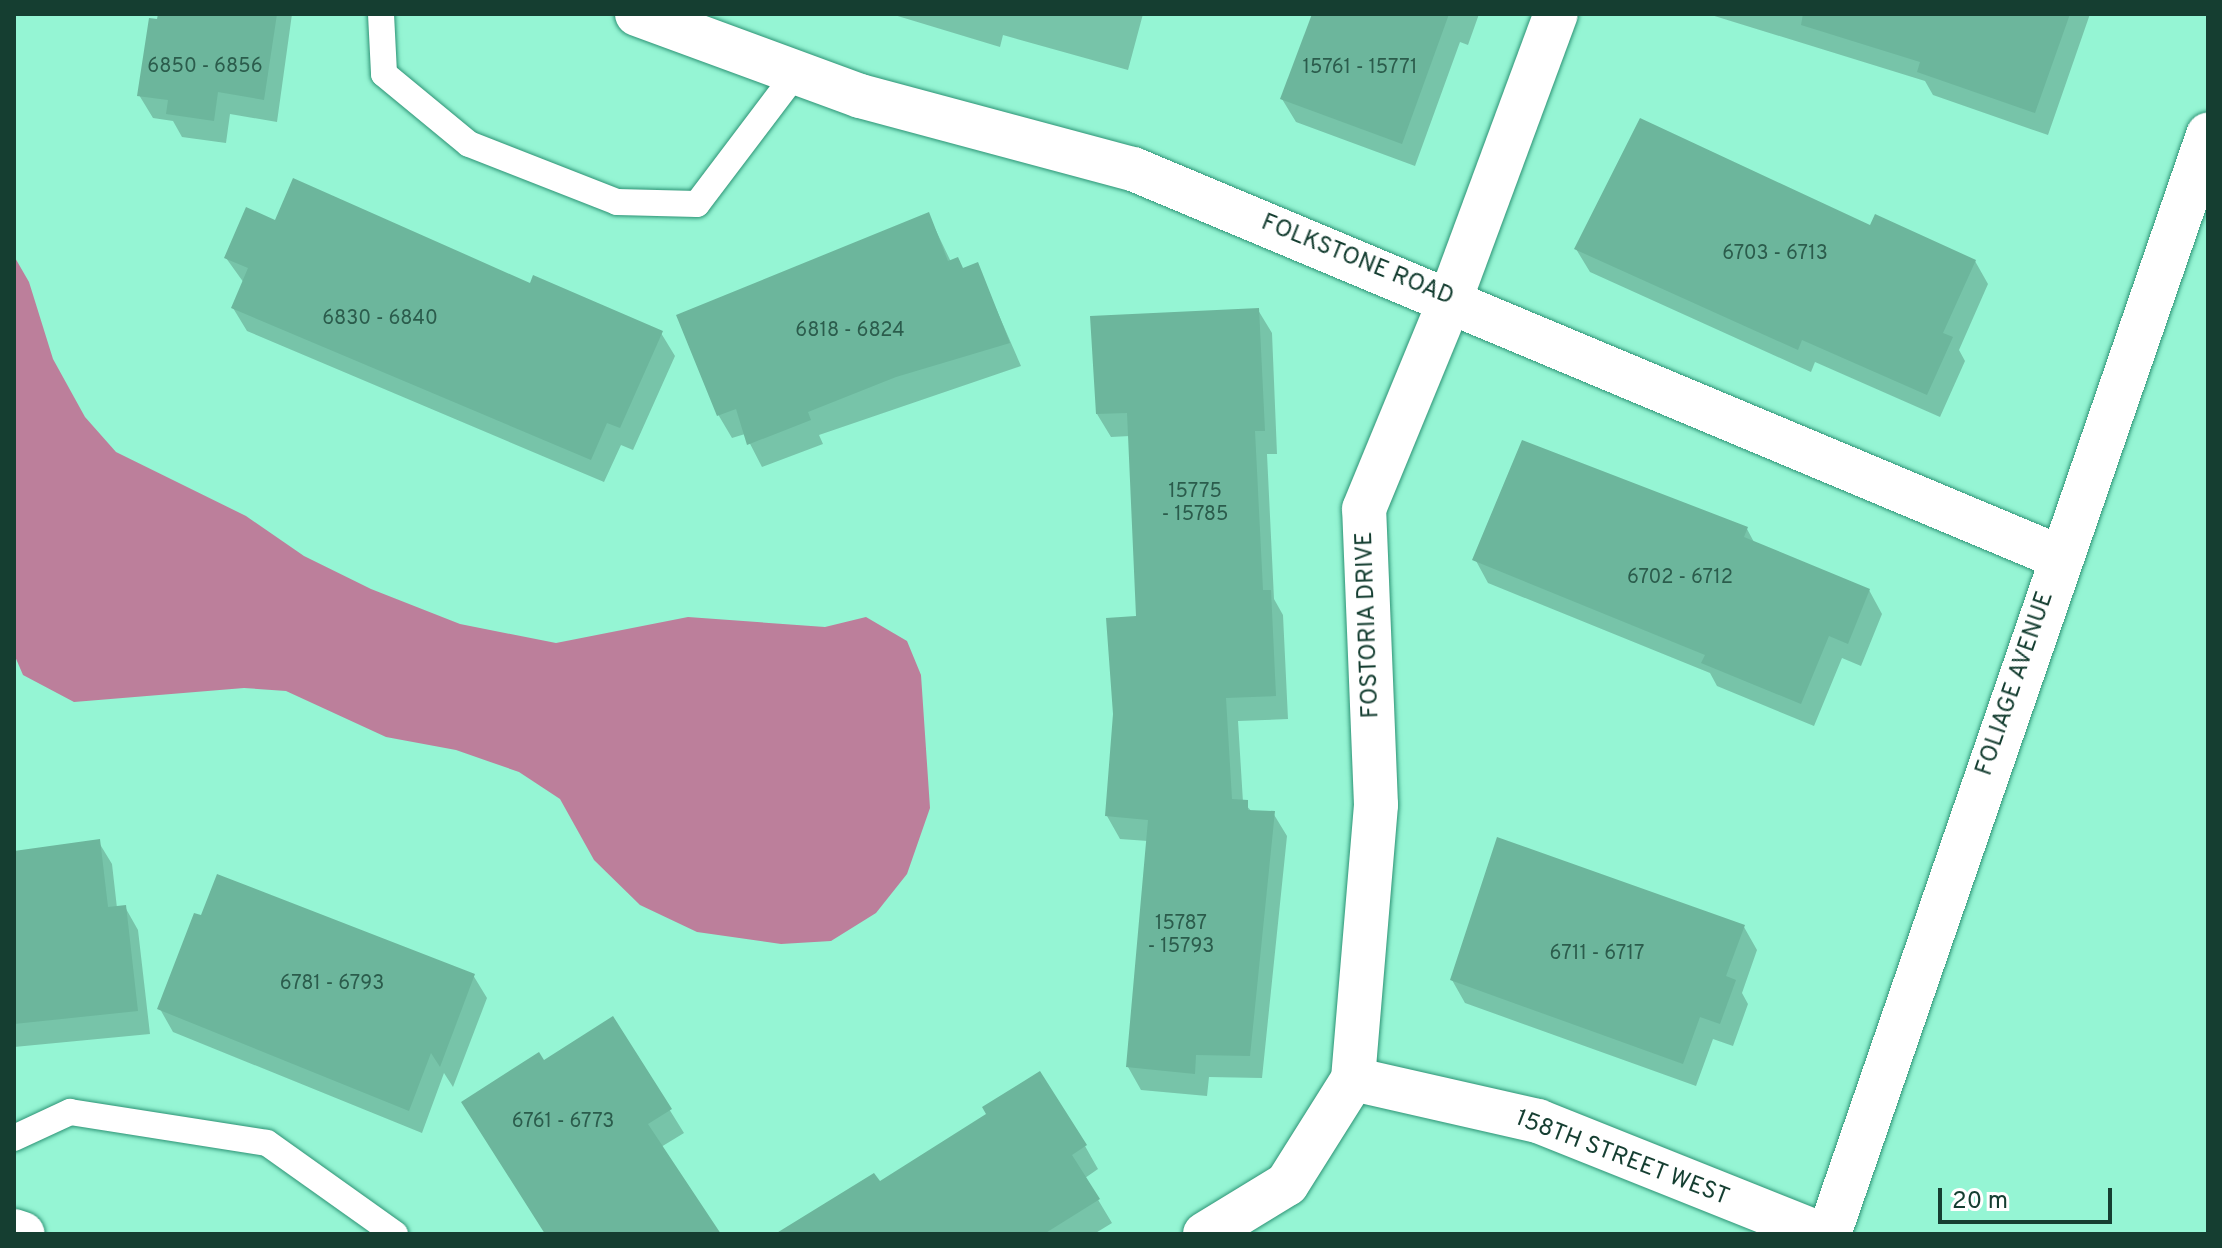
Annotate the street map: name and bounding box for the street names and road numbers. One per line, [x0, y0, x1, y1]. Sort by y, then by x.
street label: FOLKSTONE ROAD [1256, 209, 1458, 313]
street label: FOSTORIA DRIVE [1351, 531, 1387, 719]
street label: FOLIAGE AVENUE [1971, 588, 2061, 780]
street label: 158TH STREET WEST [1510, 1105, 1734, 1213]

